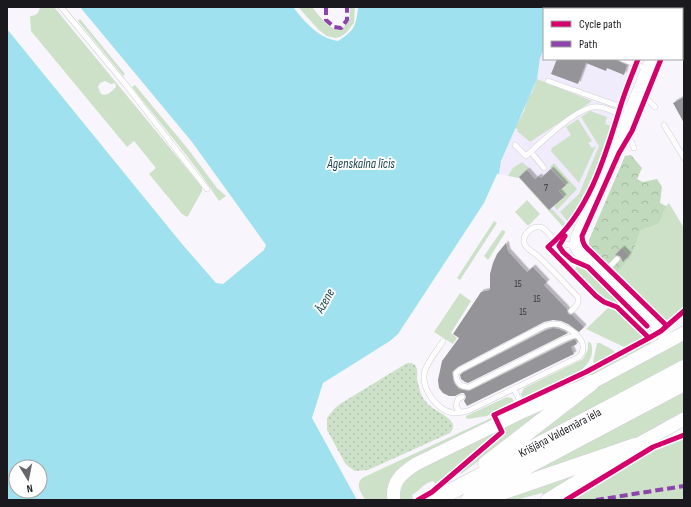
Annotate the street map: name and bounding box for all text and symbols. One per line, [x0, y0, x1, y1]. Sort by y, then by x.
legend [543, 8, 683, 60]
text: Cycle path [579, 17, 621, 32]
text: Path [579, 37, 597, 52]
water label: Āgenskalna līcis [326, 156, 395, 172]
house number: 7 [544, 182, 548, 194]
house number: 15 [514, 278, 522, 290]
water label: Āzene [311, 286, 338, 317]
house number: 15 [533, 293, 541, 305]
house number: 15 [519, 306, 527, 318]
street label: Krišjāņa Valdemāra iela [516, 405, 604, 461]
north arrow [8, 459, 48, 499]
text: N [26, 481, 34, 495]

